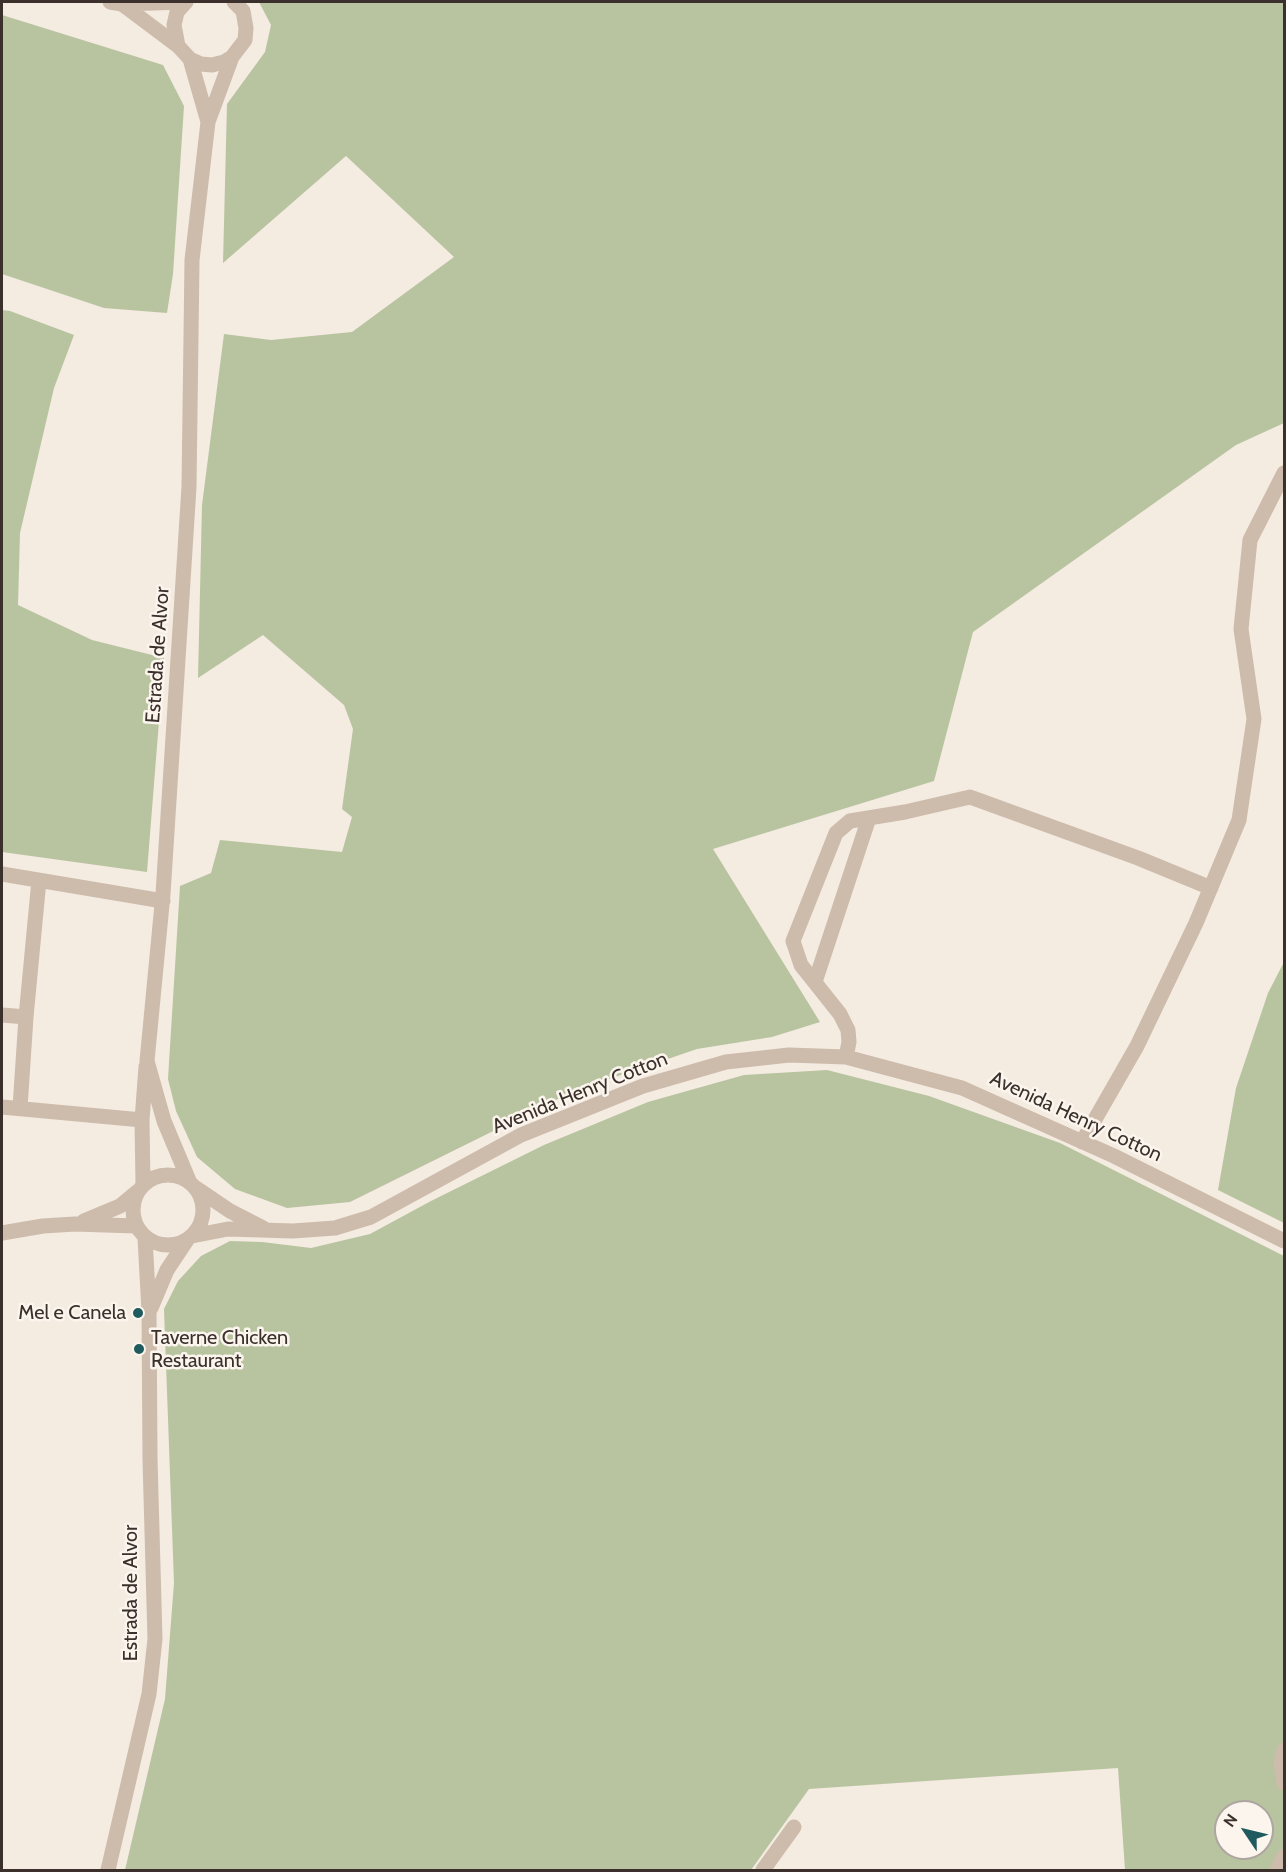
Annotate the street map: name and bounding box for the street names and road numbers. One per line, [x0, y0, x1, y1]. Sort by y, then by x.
street label: Estrada de Alvor [141, 586, 175, 724]
street label: Avenida Henry Cotton [489, 1047, 671, 1139]
street label: Avenida Henry Cotton [986, 1067, 1166, 1167]
street label: Estrada de Alvor [119, 1525, 143, 1661]

